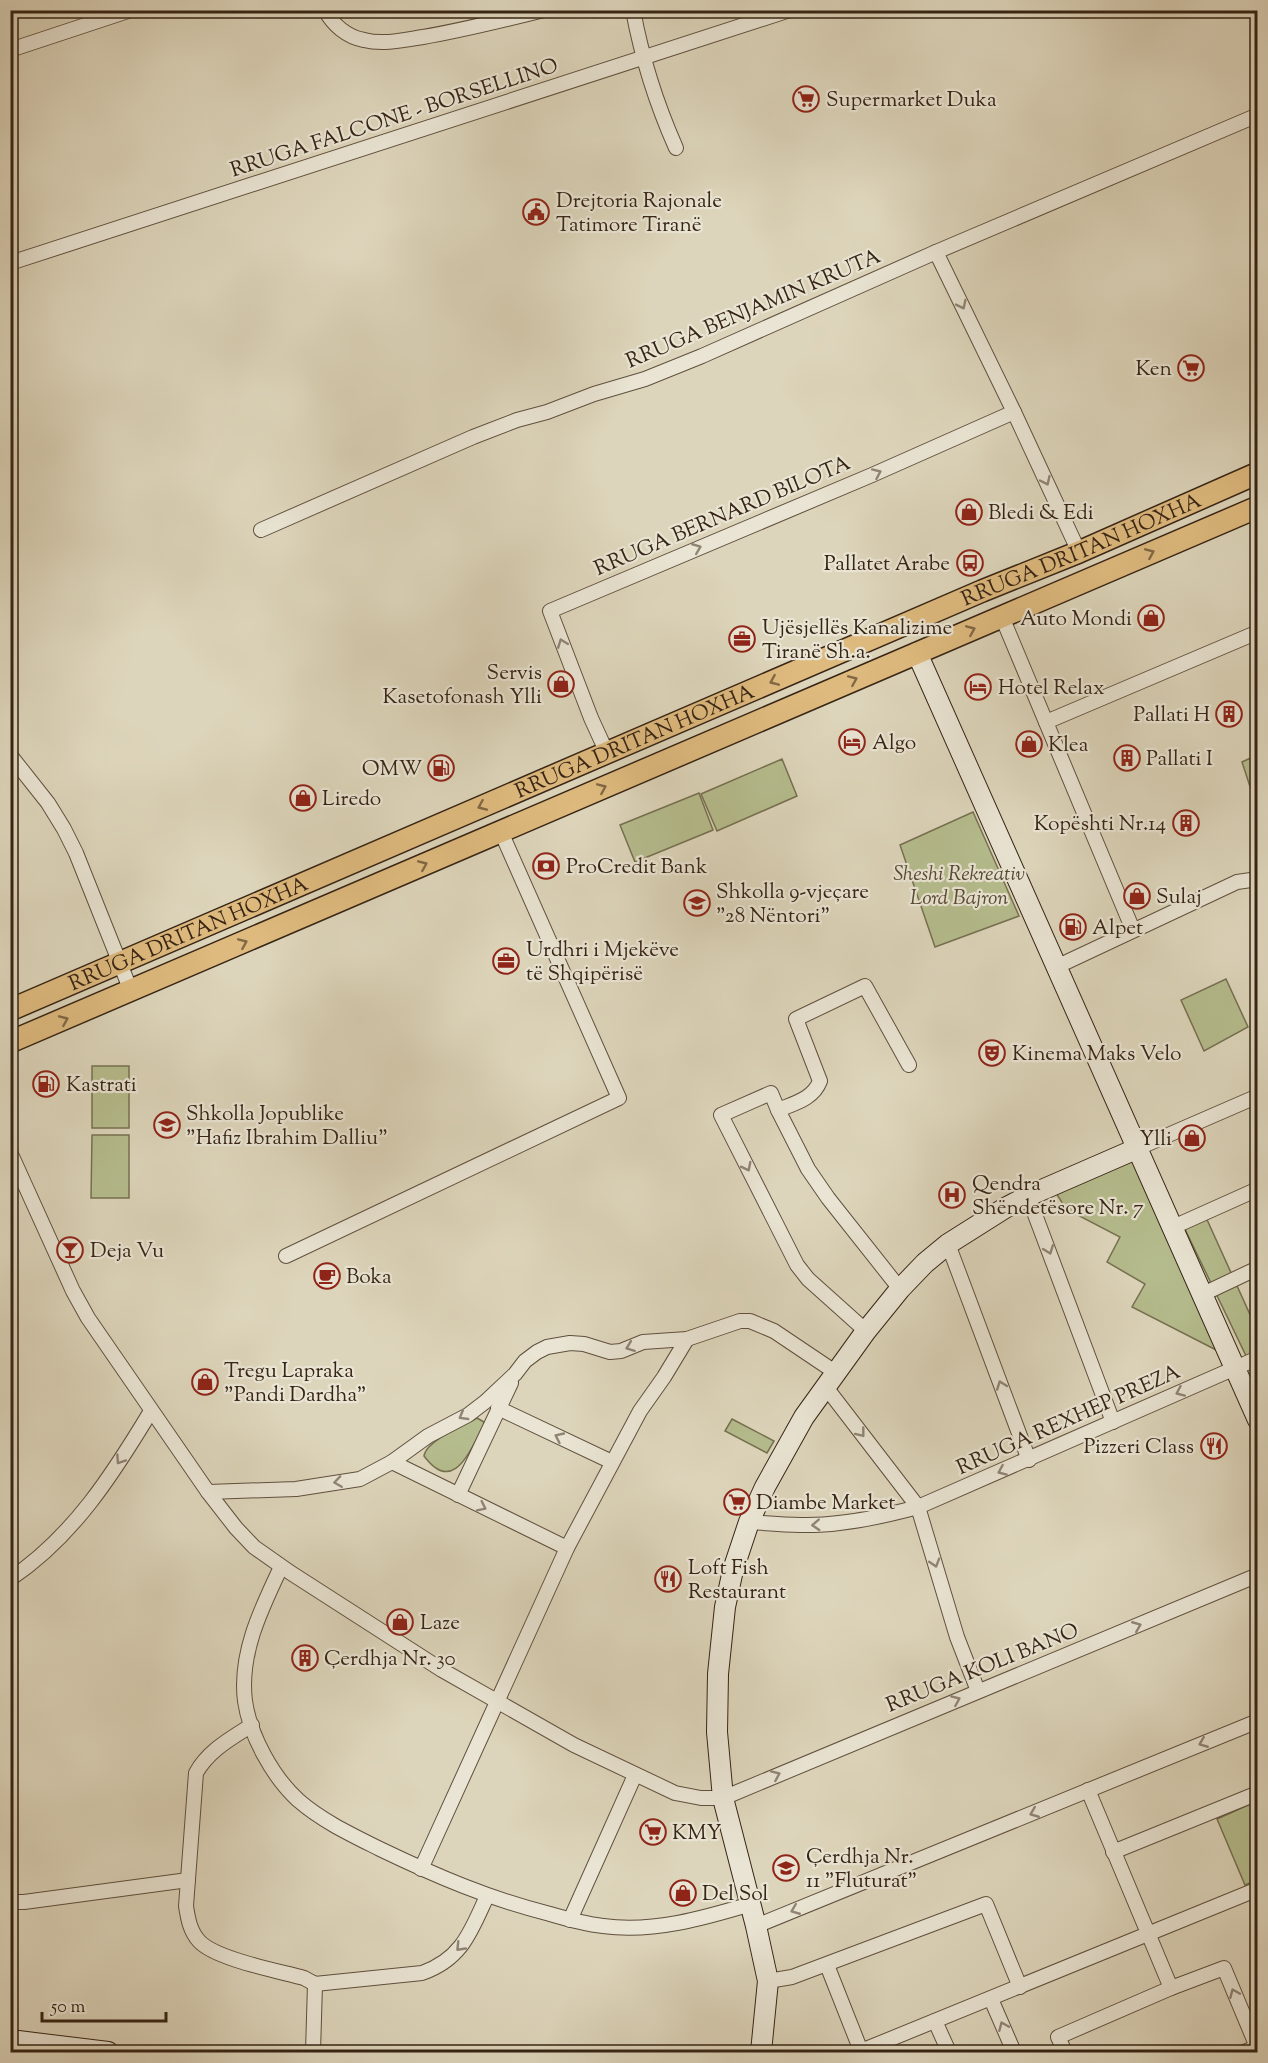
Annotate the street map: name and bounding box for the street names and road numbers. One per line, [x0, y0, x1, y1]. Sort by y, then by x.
street label: RRUGA FALCONE - BORSELLINO [227, 52, 562, 186]
street label: RRUGA BENJAMIN KRUTA [622, 242, 886, 377]
street label: RRUGA BERNARD BILOTA [590, 449, 856, 585]
street label: RRUGA DRITAN HOXHA [957, 487, 1207, 615]
street label: RRUGA DRITAN HOXHA [511, 678, 760, 808]
street label: RRUGA DRITAN HOXHA [65, 870, 313, 1000]
street label: RRUGA REXHEP PREZA [952, 1358, 1186, 1484]
street label: RRUGA KOLI BANO [882, 1616, 1084, 1721]

